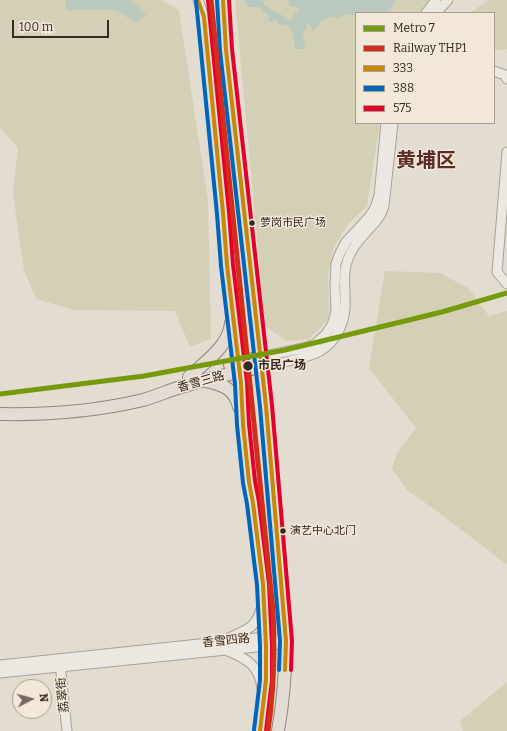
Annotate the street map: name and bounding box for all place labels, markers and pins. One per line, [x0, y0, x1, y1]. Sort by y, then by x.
place label: 萝岗市民广场 [260, 216, 326, 230]
marker: 萝岗市民广场 [247, 218, 257, 228]
marker: 市民广场 [241, 359, 255, 373]
place label: 市民广场 [258, 359, 306, 373]
place label: 演艺中心北门 [290, 524, 356, 538]
marker: 演艺中心北门 [278, 526, 288, 536]

